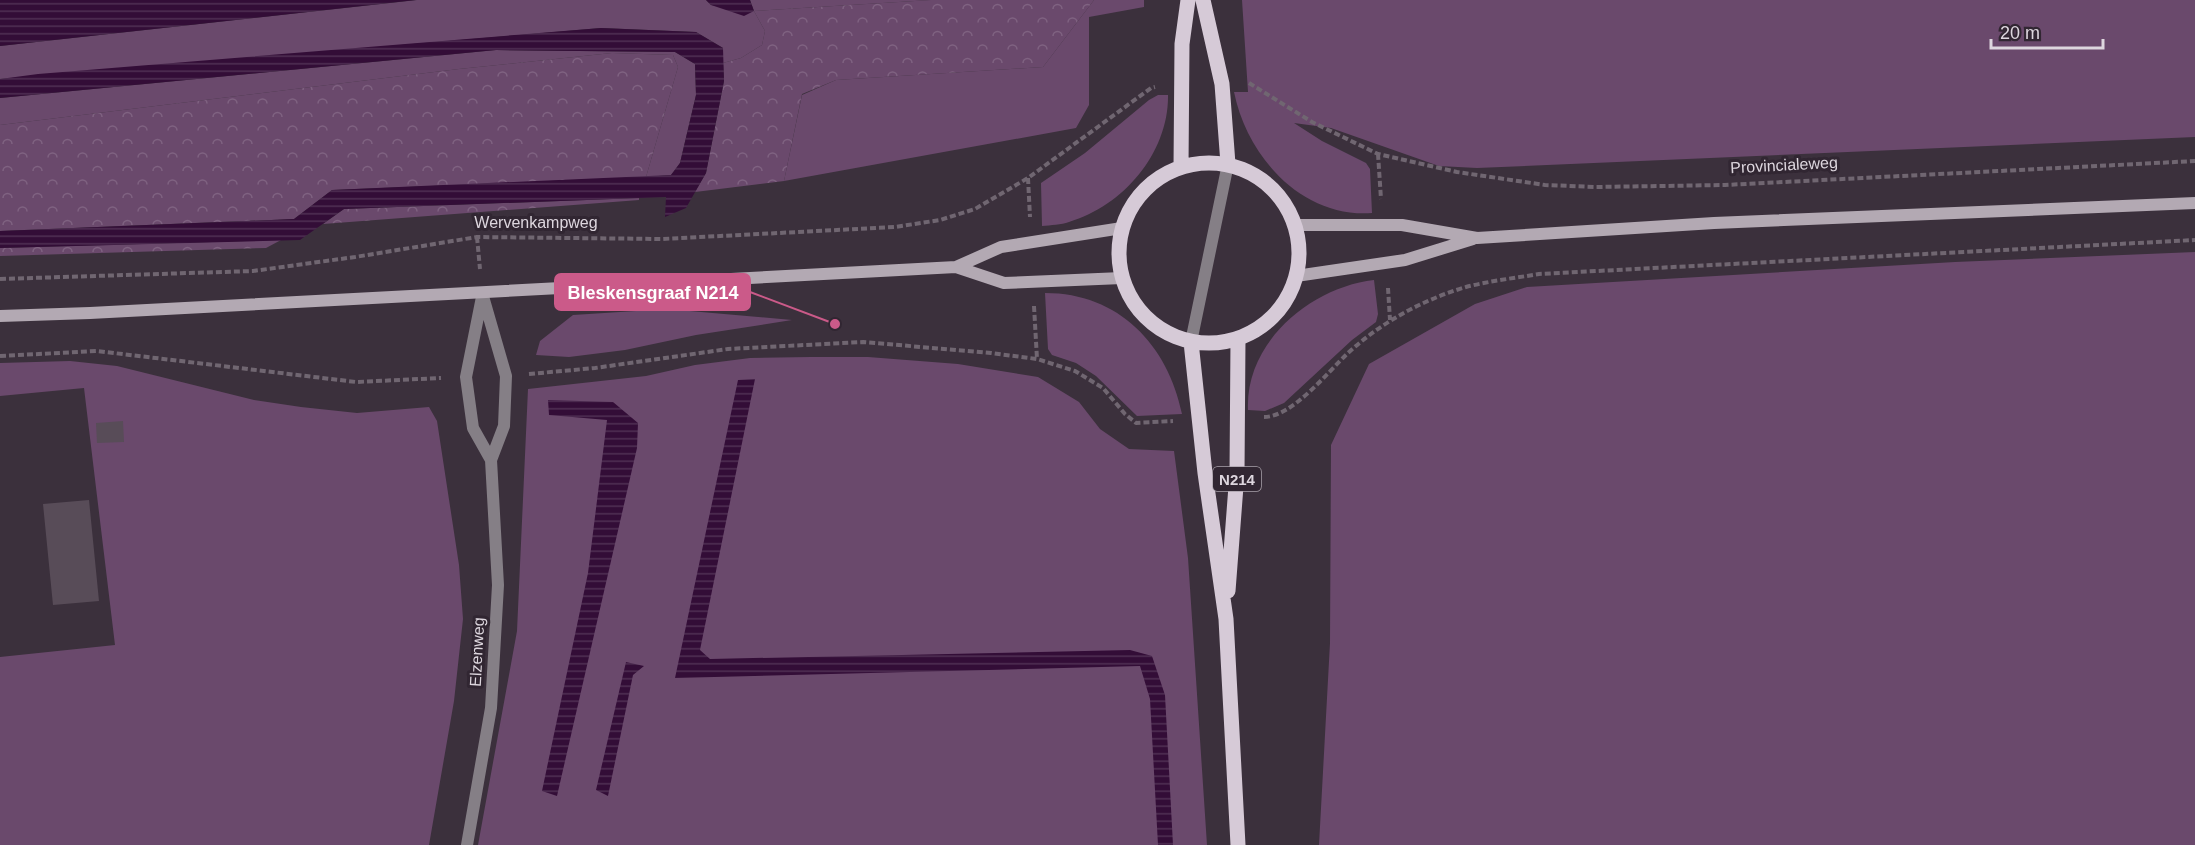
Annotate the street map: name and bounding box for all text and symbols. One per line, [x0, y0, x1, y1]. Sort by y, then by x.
scale bar [1991, 12, 2104, 50]
text: 20 m [2000, 23, 2040, 43]
street label: Provincialeweg [1730, 154, 1838, 176]
street label: Wervenkampweg [474, 214, 598, 231]
callout: Bleskensgraaf N214 [555, 274, 750, 310]
text: Bleskensgraaf N214 [567, 283, 739, 303]
road number: N214 [1213, 467, 1261, 491]
street label: Elzenweg [467, 617, 487, 687]

